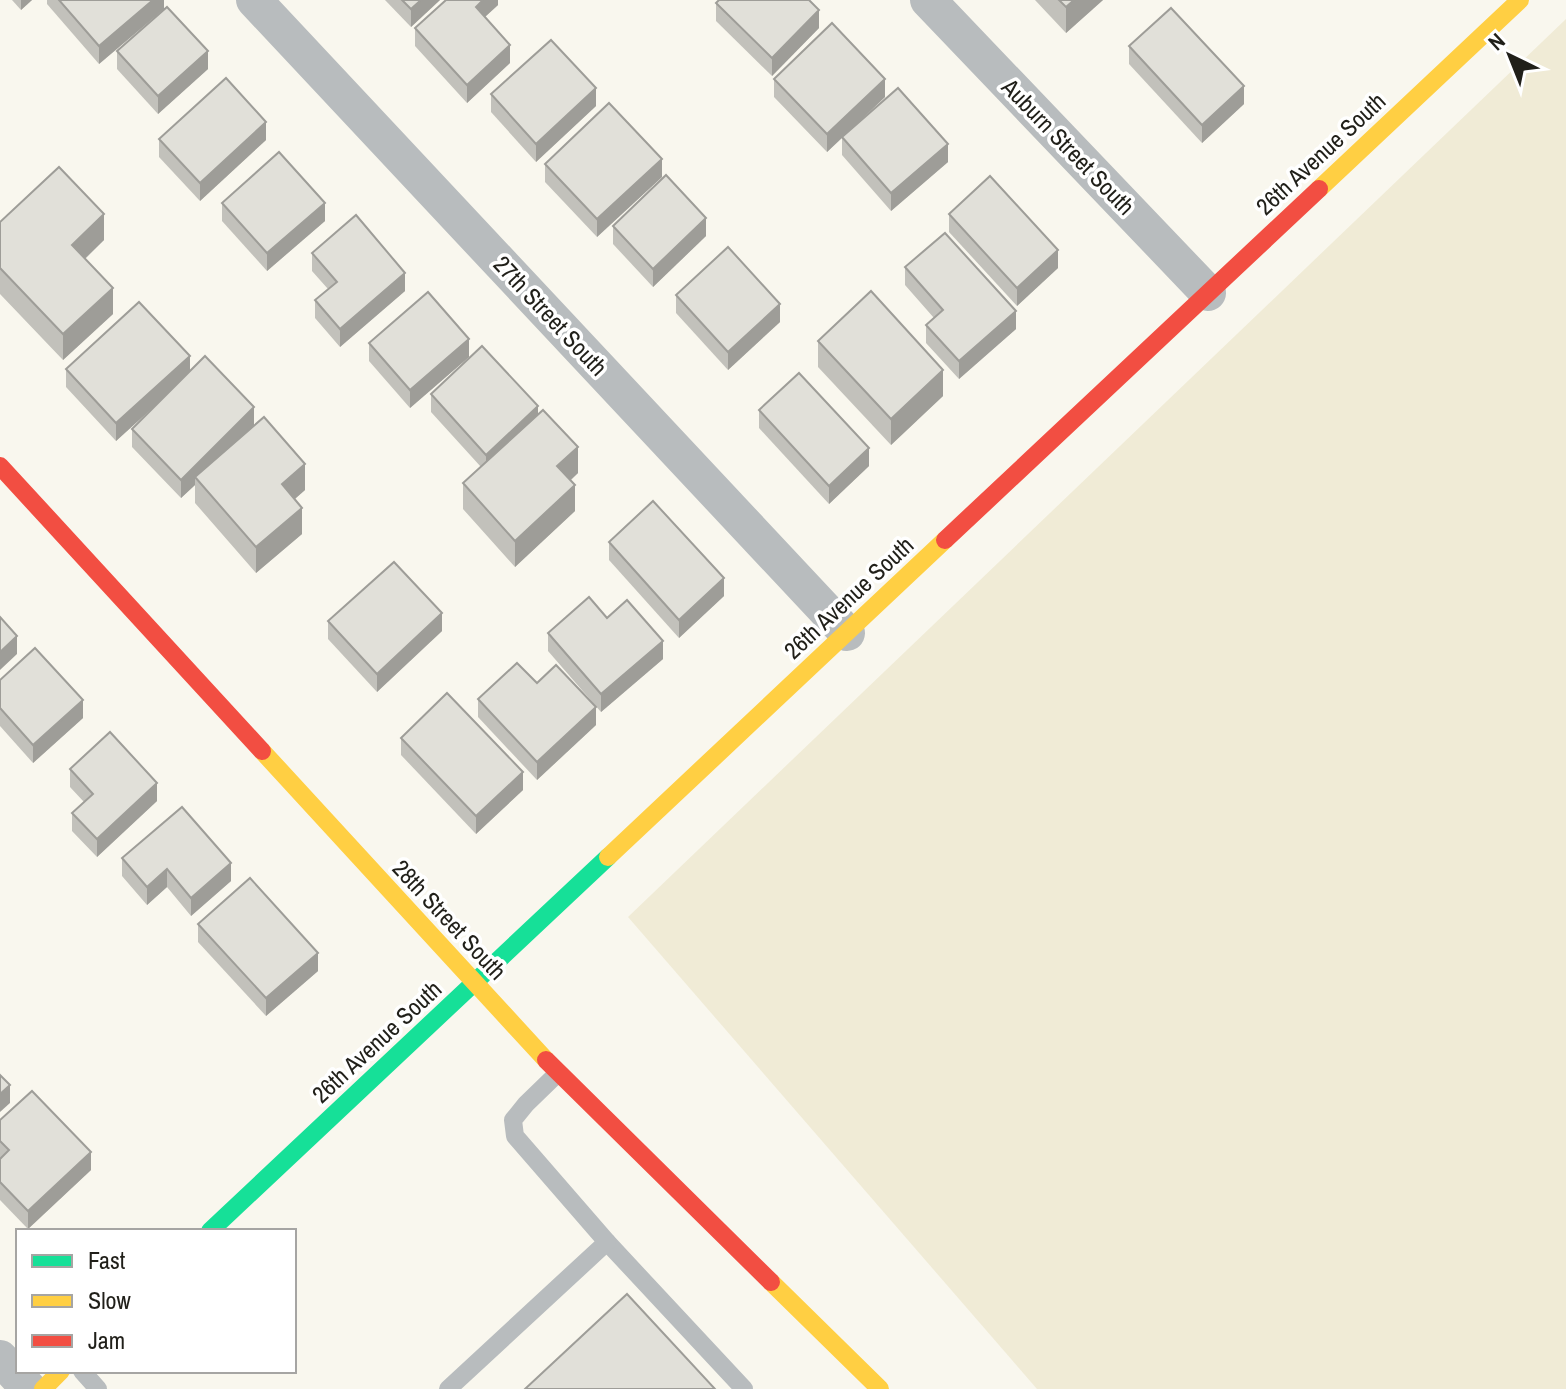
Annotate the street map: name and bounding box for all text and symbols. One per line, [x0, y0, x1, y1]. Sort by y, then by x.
north arrow [1470, 16, 1550, 96]
text: N [1481, 26, 1511, 57]
street label: Auburn Street South [995, 70, 1142, 222]
street label: 26th Avenue South [1249, 85, 1392, 222]
street label: 27th Street South [487, 248, 615, 382]
street label: 26th Avenue South [777, 529, 920, 666]
street label: 28th Street South [386, 852, 514, 986]
street label: 26th Avenue South [305, 973, 448, 1110]
legend [16, 1229, 296, 1373]
text: Fast [88, 1244, 126, 1276]
text: Slow [88, 1284, 131, 1316]
text: Jam [88, 1324, 125, 1356]

